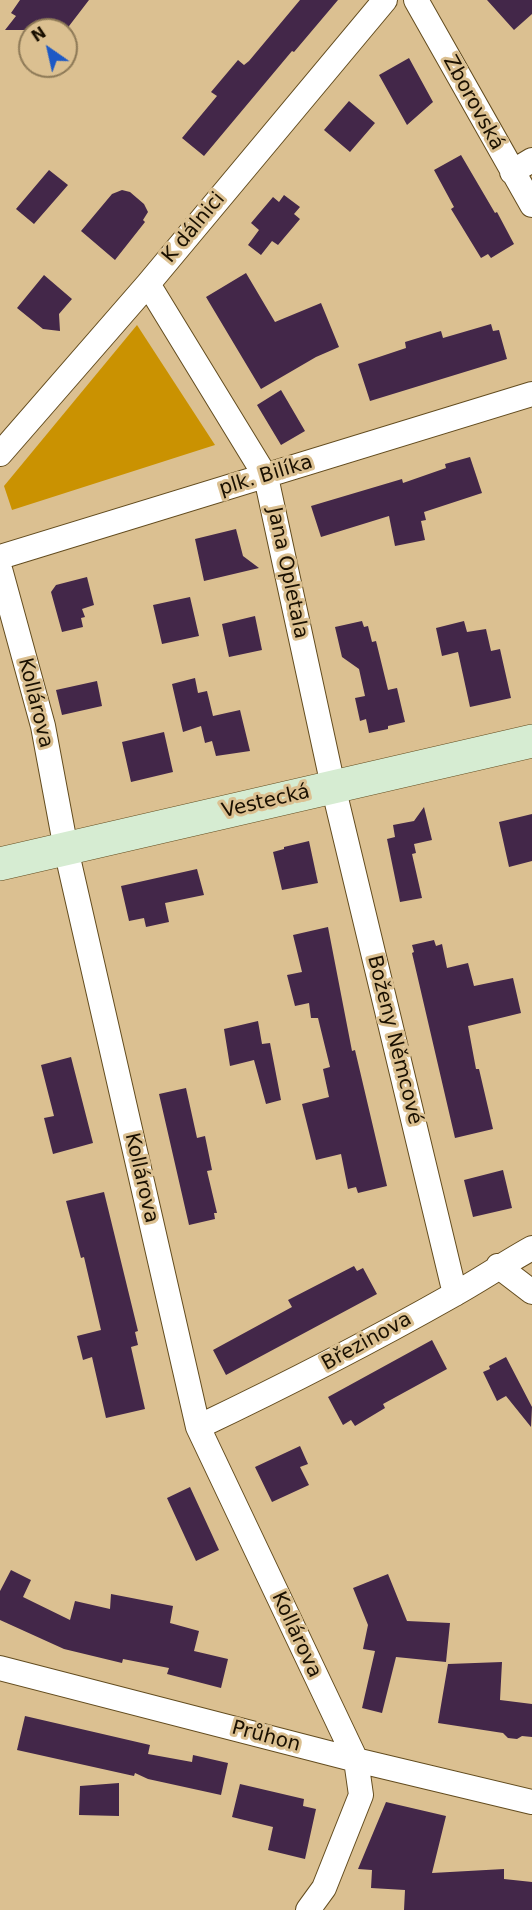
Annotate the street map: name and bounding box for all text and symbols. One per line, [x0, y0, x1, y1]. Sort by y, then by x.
north arrow [18, 18, 78, 78]
text: N [28, 23, 50, 46]
street label: Zborovská [437, 52, 509, 154]
street label: K dálnici [158, 188, 230, 268]
street label: plk. Bilíka [216, 450, 316, 502]
street label: Jana Opletala [261, 505, 313, 641]
street label: Kollárova [12, 656, 58, 750]
street label: Vestecká [220, 780, 312, 824]
street label: Boženy Němcové [361, 953, 427, 1127]
street label: Kollárova [119, 1131, 163, 1225]
street label: Březinova [318, 1308, 416, 1376]
street label: Kollárova [266, 1588, 326, 1682]
street label: Průhon [229, 1716, 303, 1758]

